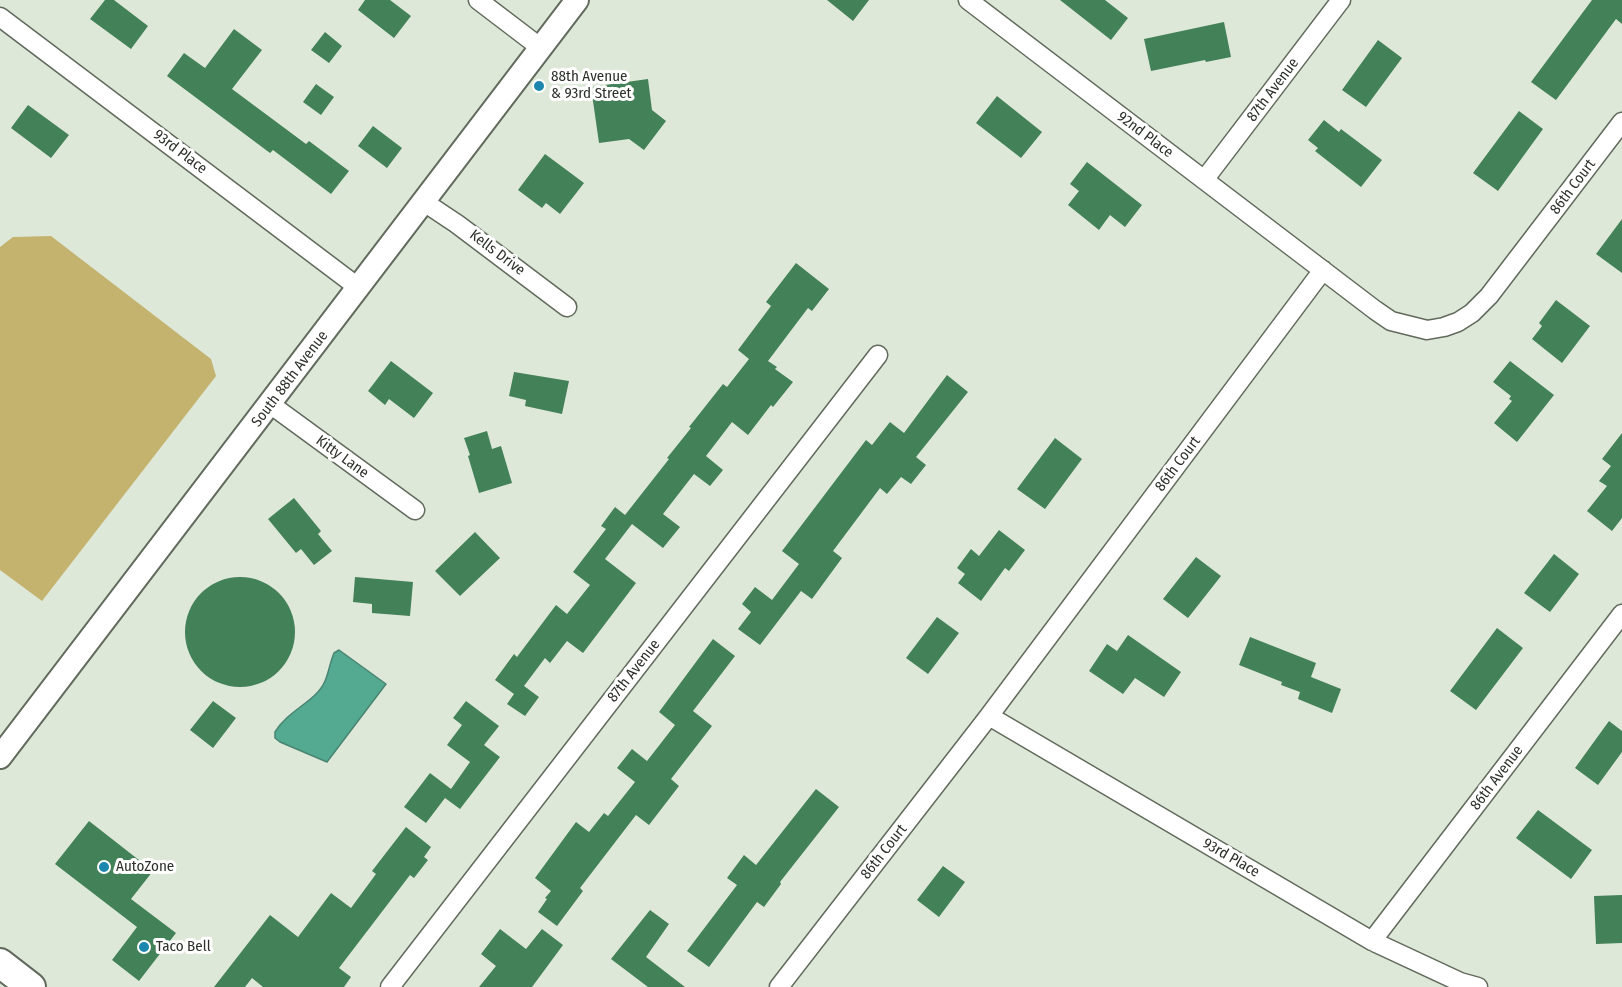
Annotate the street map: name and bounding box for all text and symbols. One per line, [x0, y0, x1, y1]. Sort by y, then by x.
street label: 87th Avenue [1243, 55, 1303, 125]
place label: 88th Avenue & 93rd Street [551, 68, 632, 103]
marker: 88th Avenue & 93rd Street [532, 79, 546, 93]
street label: 92nd Place [1113, 108, 1177, 162]
street label: 93rd Place [150, 126, 210, 178]
street label: 86th Court [1546, 156, 1600, 218]
street label: Kells Drive [466, 226, 528, 280]
street label: South 88th Avenue [248, 327, 332, 431]
street label: Kitty Lane [312, 432, 372, 482]
street label: 86th Court [1151, 433, 1205, 495]
street label: 87th Avenue [604, 636, 664, 706]
street label: 86th Avenue [1467, 742, 1527, 814]
street label: 86th Court [857, 821, 911, 883]
street label: 93rd Place [1199, 835, 1263, 881]
place label: AutoZone [116, 858, 174, 876]
marker: AutoZone [97, 860, 111, 874]
place label: Taco Bell [156, 938, 211, 956]
marker: Taco Bell [137, 940, 151, 954]

